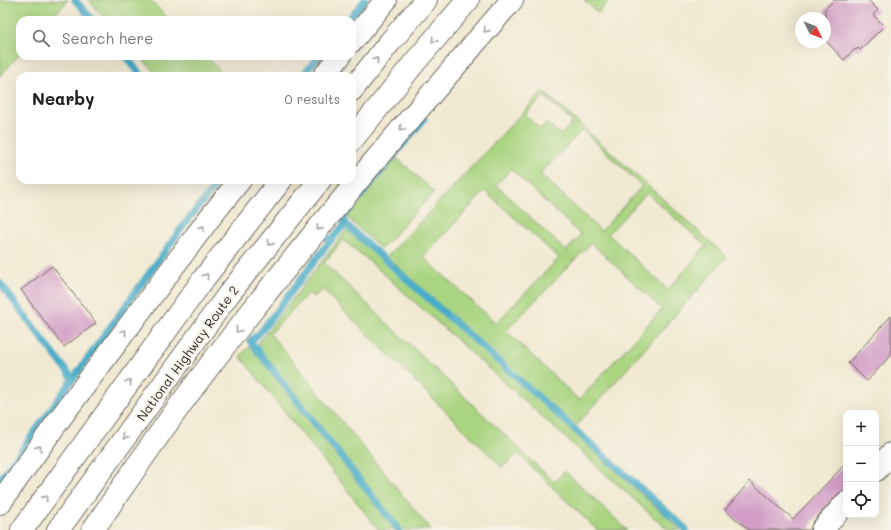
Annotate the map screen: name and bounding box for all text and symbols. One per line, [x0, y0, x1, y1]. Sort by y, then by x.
north arrow [795, 12, 831, 48]
search box [16, 16, 356, 60]
one-way arrow [484, 25, 491, 32]
icon: search [30, 27, 52, 49]
text: Search here [62, 28, 153, 48]
one-way arrow [431, 35, 438, 43]
one-way arrow [372, 57, 379, 64]
text: Nearby [32, 87, 94, 109]
text: 0 results [285, 90, 340, 107]
one-way arrow [399, 123, 406, 131]
one-way arrow [317, 224, 324, 231]
one-way arrow [197, 225, 204, 232]
one-way arrow [267, 239, 274, 246]
one-way arrow [201, 274, 208, 281]
street label: National Highway Route 2 [132, 282, 242, 424]
one-way arrow [235, 325, 242, 332]
one-way arrow [119, 330, 126, 337]
one-way arrow [124, 379, 131, 386]
map controls [843, 410, 879, 518]
button: + [843, 410, 879, 446]
one-way arrow [123, 433, 130, 440]
one-way arrow [34, 446, 41, 453]
button: − [843, 446, 879, 482]
button: locate [843, 482, 879, 518]
one-way arrow [40, 496, 47, 503]

